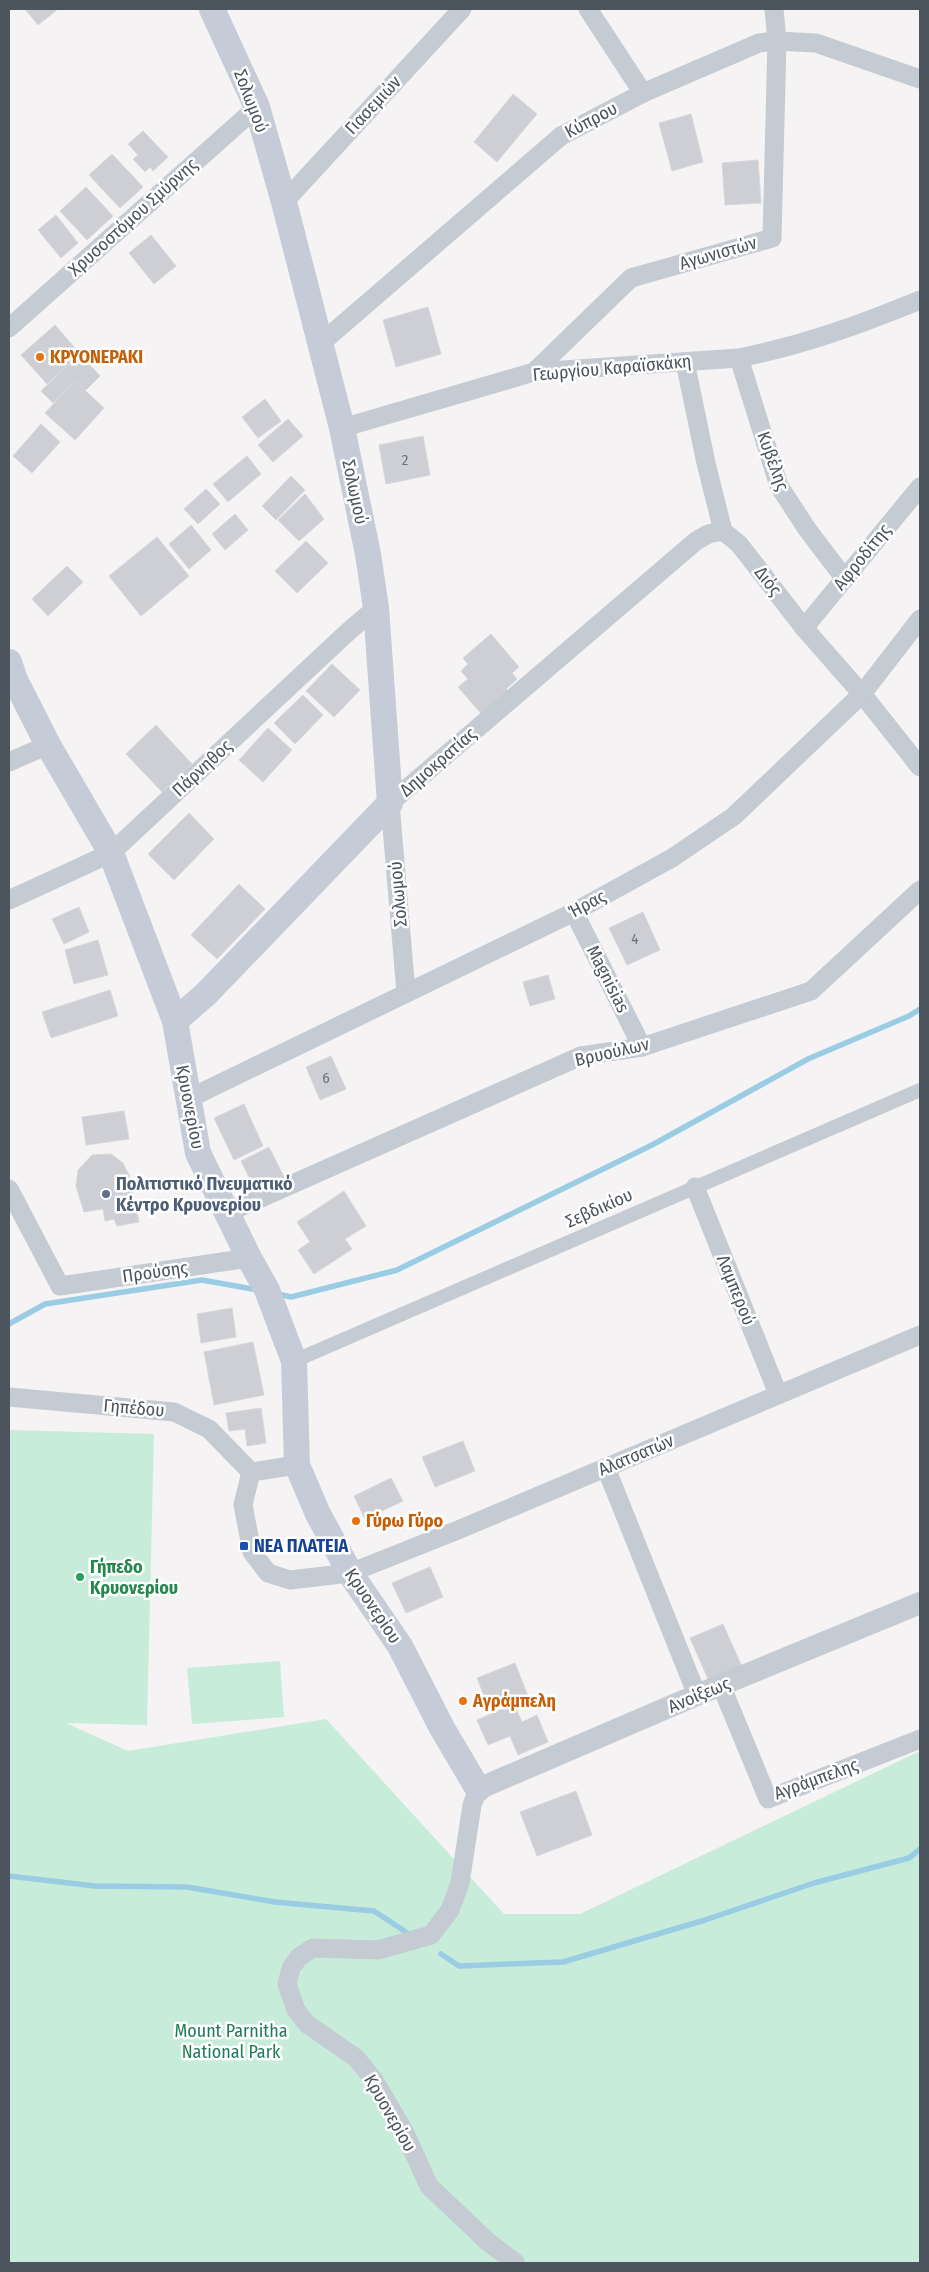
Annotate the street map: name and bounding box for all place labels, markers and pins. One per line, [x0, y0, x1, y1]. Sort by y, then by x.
place label: ΚΡΥΟΝΕΡΑΚΙ [50, 346, 143, 368]
marker: ΚΡΥΟΝΕΡΑΚΙ [34, 351, 46, 363]
place label: Πολιτιστικό Πνευματικό Κέντρο Κρυονερίου [116, 1173, 293, 1216]
marker: Πολιτιστικό Πνευματικό Κέντρο Κρυονερίου [100, 1188, 112, 1200]
place label: Γύρω Γύρο [366, 1510, 444, 1532]
marker: Γύρω Γύρο [350, 1515, 362, 1527]
place label: ΝΕΑ ΠΛΑΤΕΙΑ [254, 1535, 348, 1557]
marker: ΝΕΑ ΠΛΑΤΕΙΑ [238, 1540, 250, 1552]
place label: Γήπεδο Κρυονερίου [90, 1556, 178, 1599]
marker: Γήπεδο Κρυονερίου [74, 1571, 86, 1583]
place label: Αγράμπελη [472, 1690, 556, 1712]
marker: Αγράμπελη [457, 1695, 469, 1707]

